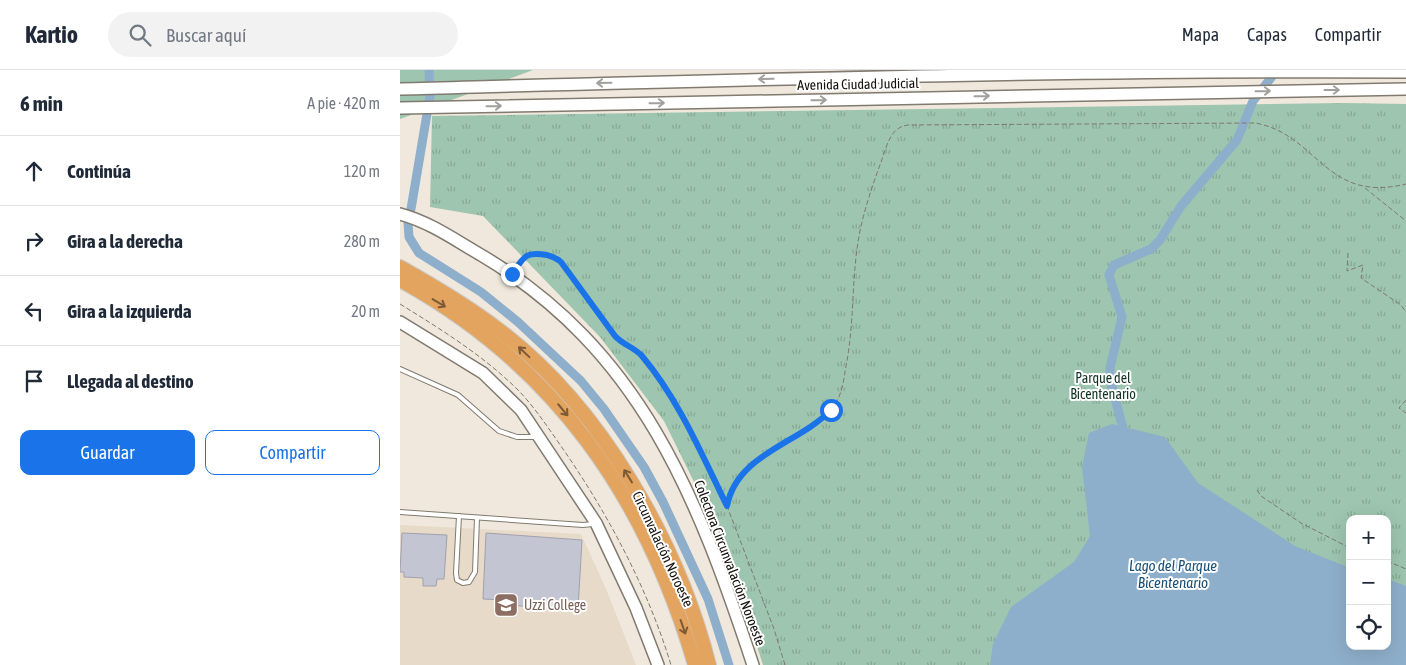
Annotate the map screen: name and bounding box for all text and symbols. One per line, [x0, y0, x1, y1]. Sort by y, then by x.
search box [108, 12, 458, 57]
text: Kartio [25, 21, 78, 48]
icon: search [126, 21, 154, 49]
text: Buscar aquí [166, 24, 246, 46]
text: Mapa [1182, 24, 1219, 45]
text: Capas [1247, 24, 1287, 45]
text: Compartir [1315, 24, 1381, 45]
one-way arrow [758, 74, 774, 84]
street label: Avenida Ciudad Judicial [797, 75, 919, 93]
one-way arrow [596, 78, 612, 88]
one-way arrow [1324, 85, 1340, 95]
one-way arrow [1254, 86, 1270, 96]
text: 6 min [20, 91, 63, 115]
one-way arrow [973, 92, 989, 101]
text: A pie · 420 m [307, 94, 380, 112]
one-way arrow [811, 95, 827, 104]
one-way arrow [648, 98, 665, 108]
one-way arrow [486, 101, 502, 111]
icon: ahead [20, 157, 48, 185]
text: Continúa [67, 160, 131, 182]
text: 120 m [344, 162, 380, 180]
icon: right [20, 227, 48, 255]
text: Gira a la derecha [67, 230, 183, 252]
text: 280 m [344, 232, 380, 250]
route end [501, 263, 524, 286]
icon: left [20, 297, 48, 325]
one-way arrow [432, 298, 446, 308]
text: Gira a la izquierda [67, 300, 192, 322]
text: 20 m [351, 302, 380, 320]
one-way arrow [518, 346, 530, 358]
icon: arrive [20, 367, 48, 395]
text: Llegada al destino [67, 370, 194, 392]
park label: Parque del Bicentenario [1070, 370, 1136, 402]
route start [820, 399, 843, 422]
one-way arrow [557, 404, 568, 417]
button: Guardar [20, 430, 195, 475]
button: Compartir [205, 430, 380, 475]
one-way arrow [622, 470, 632, 484]
street label: Colectora Circunvalación Noroeste [691, 478, 769, 648]
street label: Circunvalación Noroeste [629, 489, 697, 609]
map controls [1346, 515, 1391, 650]
button: + [1346, 515, 1391, 560]
water label: Lago del Parque Bicentenario [1129, 557, 1217, 591]
button: − [1346, 560, 1391, 605]
school or university icon: Uzzi College [493, 592, 519, 618]
place label: Uzzi College [524, 597, 586, 613]
button: locate [1346, 605, 1391, 650]
one-way arrow [679, 619, 688, 635]

